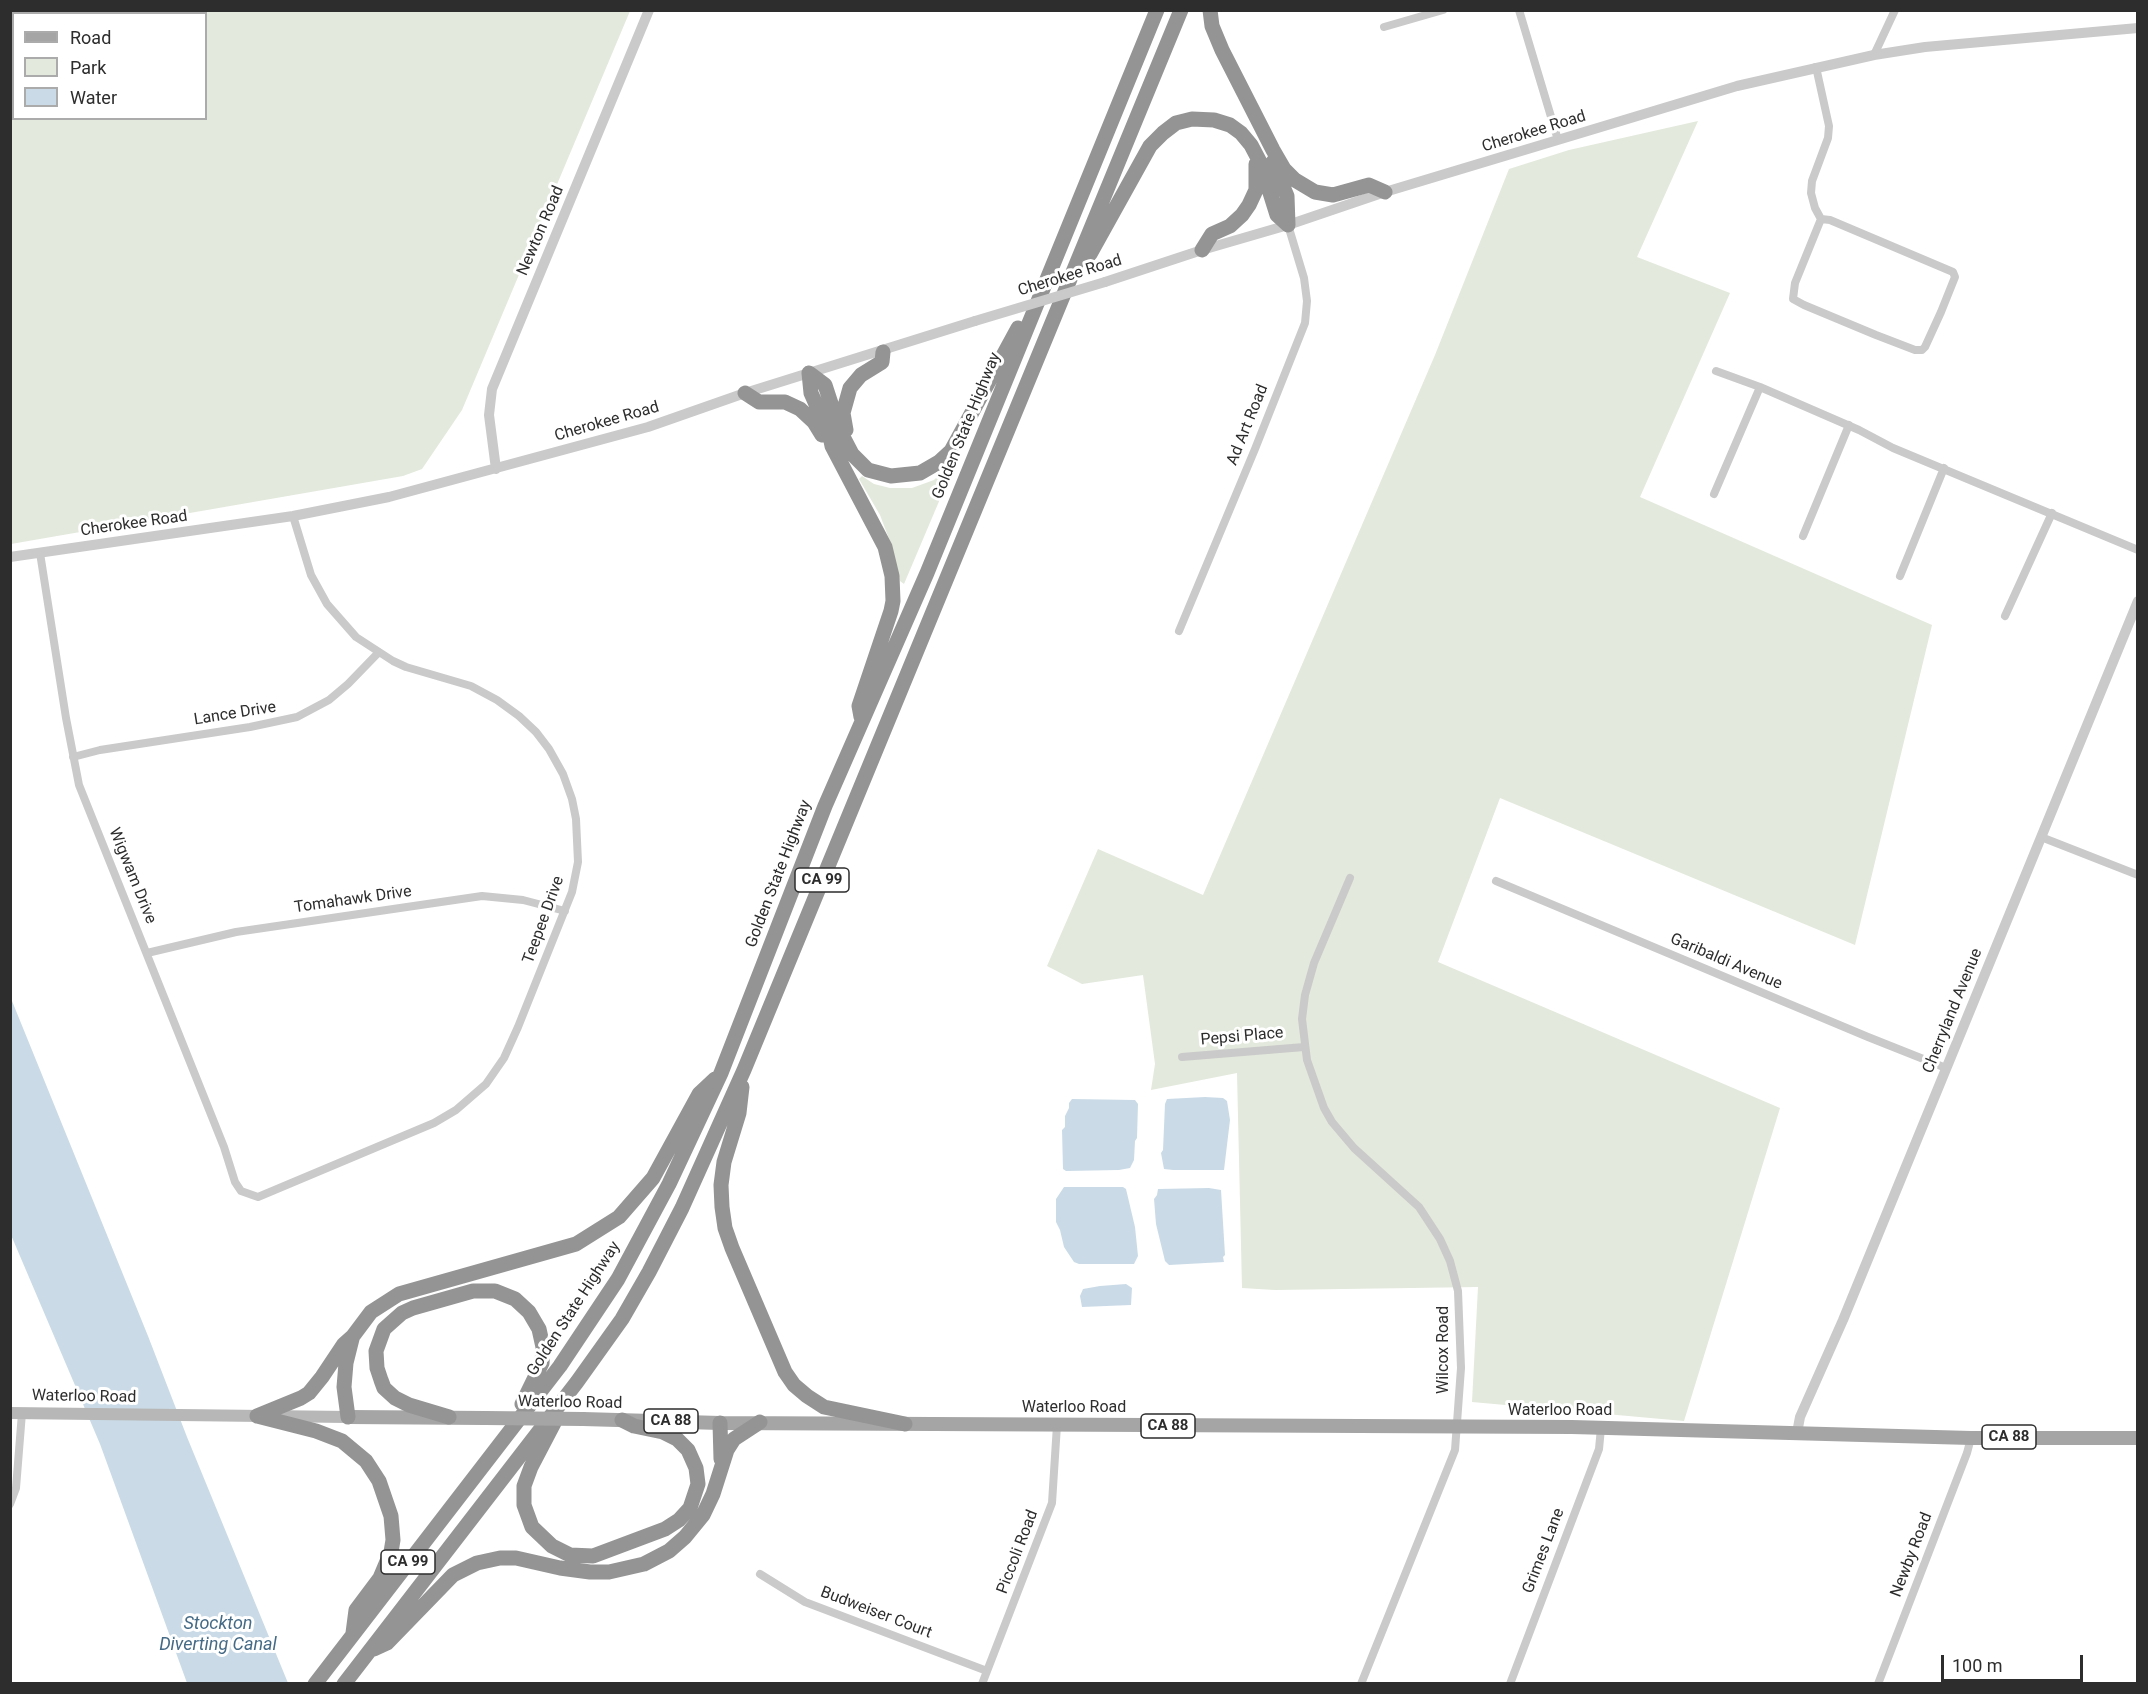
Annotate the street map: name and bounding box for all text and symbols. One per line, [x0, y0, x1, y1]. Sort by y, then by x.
legend [12, 12, 207, 120]
text: Road [70, 27, 111, 48]
text: Park [70, 57, 106, 78]
text: Water [70, 87, 117, 108]
street label: Cherokee Road [1480, 107, 1588, 157]
street label: Newton Road [513, 183, 569, 279]
street label: Cherokee Road [1016, 251, 1124, 301]
street label: Golden State Highway [929, 350, 1005, 502]
street label: Ad Art Road [1223, 382, 1273, 468]
street label: Cherokee Road [553, 398, 661, 446]
street label: Cherokee Road [79, 507, 189, 541]
street label: Lance Drive [193, 698, 277, 730]
street label: Golden State Highway [742, 797, 816, 951]
street label: Wigwam Drive [104, 825, 160, 927]
road number: CA 99 [795, 868, 849, 892]
street label: Teepee Drive [519, 874, 569, 966]
street label: Tomahawk Drive [293, 882, 413, 918]
street label: Garibaldi Avenue [1667, 930, 1785, 994]
street label: Cherryland Avenue [1919, 946, 1987, 1076]
street label: Pepsi Place [1200, 1024, 1284, 1050]
street label: Golden State Highway [523, 1238, 625, 1380]
street label: Wilcox Road [1434, 1306, 1454, 1394]
street label: Waterloo Road [32, 1386, 136, 1408]
street label: Waterloo Road [518, 1392, 622, 1414]
street label: Waterloo Road [1022, 1398, 1126, 1418]
street label: Waterloo Road [1508, 1401, 1612, 1421]
road number: CA 88 [644, 1409, 698, 1433]
road number: CA 88 [1141, 1414, 1195, 1438]
road number: CA 88 [1982, 1425, 2036, 1449]
street label: Grimes Lane [1519, 1506, 1569, 1596]
street label: Piccoli Road [993, 1507, 1043, 1597]
street label: Newby Road [1887, 1510, 1937, 1600]
road number: CA 99 [381, 1550, 435, 1574]
street label: Budweiser Court [818, 1583, 934, 1643]
water label: Stockton Diverting Canal [159, 1613, 277, 1656]
scale bar [1944, 1643, 2086, 1681]
text: 100 m [1952, 1655, 2003, 1676]

